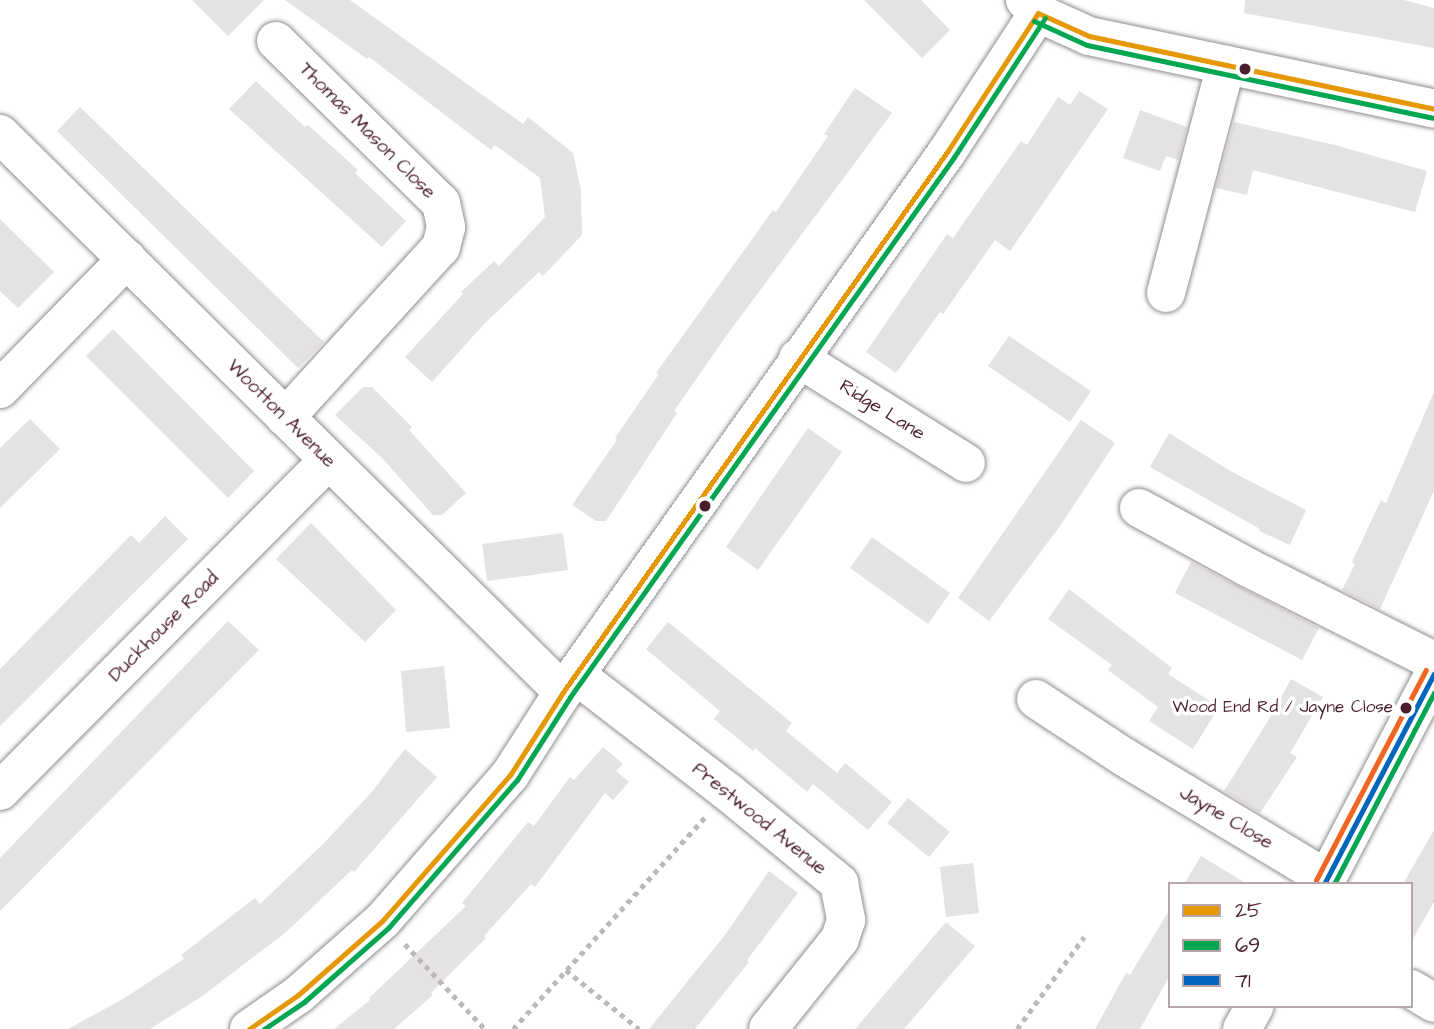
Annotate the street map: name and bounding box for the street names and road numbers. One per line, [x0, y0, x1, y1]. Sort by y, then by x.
street label: Thomas Mason Close [294, 58, 440, 204]
street label: Wootton Avenue [222, 355, 340, 473]
street label: Ridge Lane [835, 375, 929, 445]
street label: Duckhouse Road [104, 567, 224, 687]
street label: Prestwood Avenue [687, 758, 831, 880]
street label: Jayne Close [1175, 781, 1277, 855]

